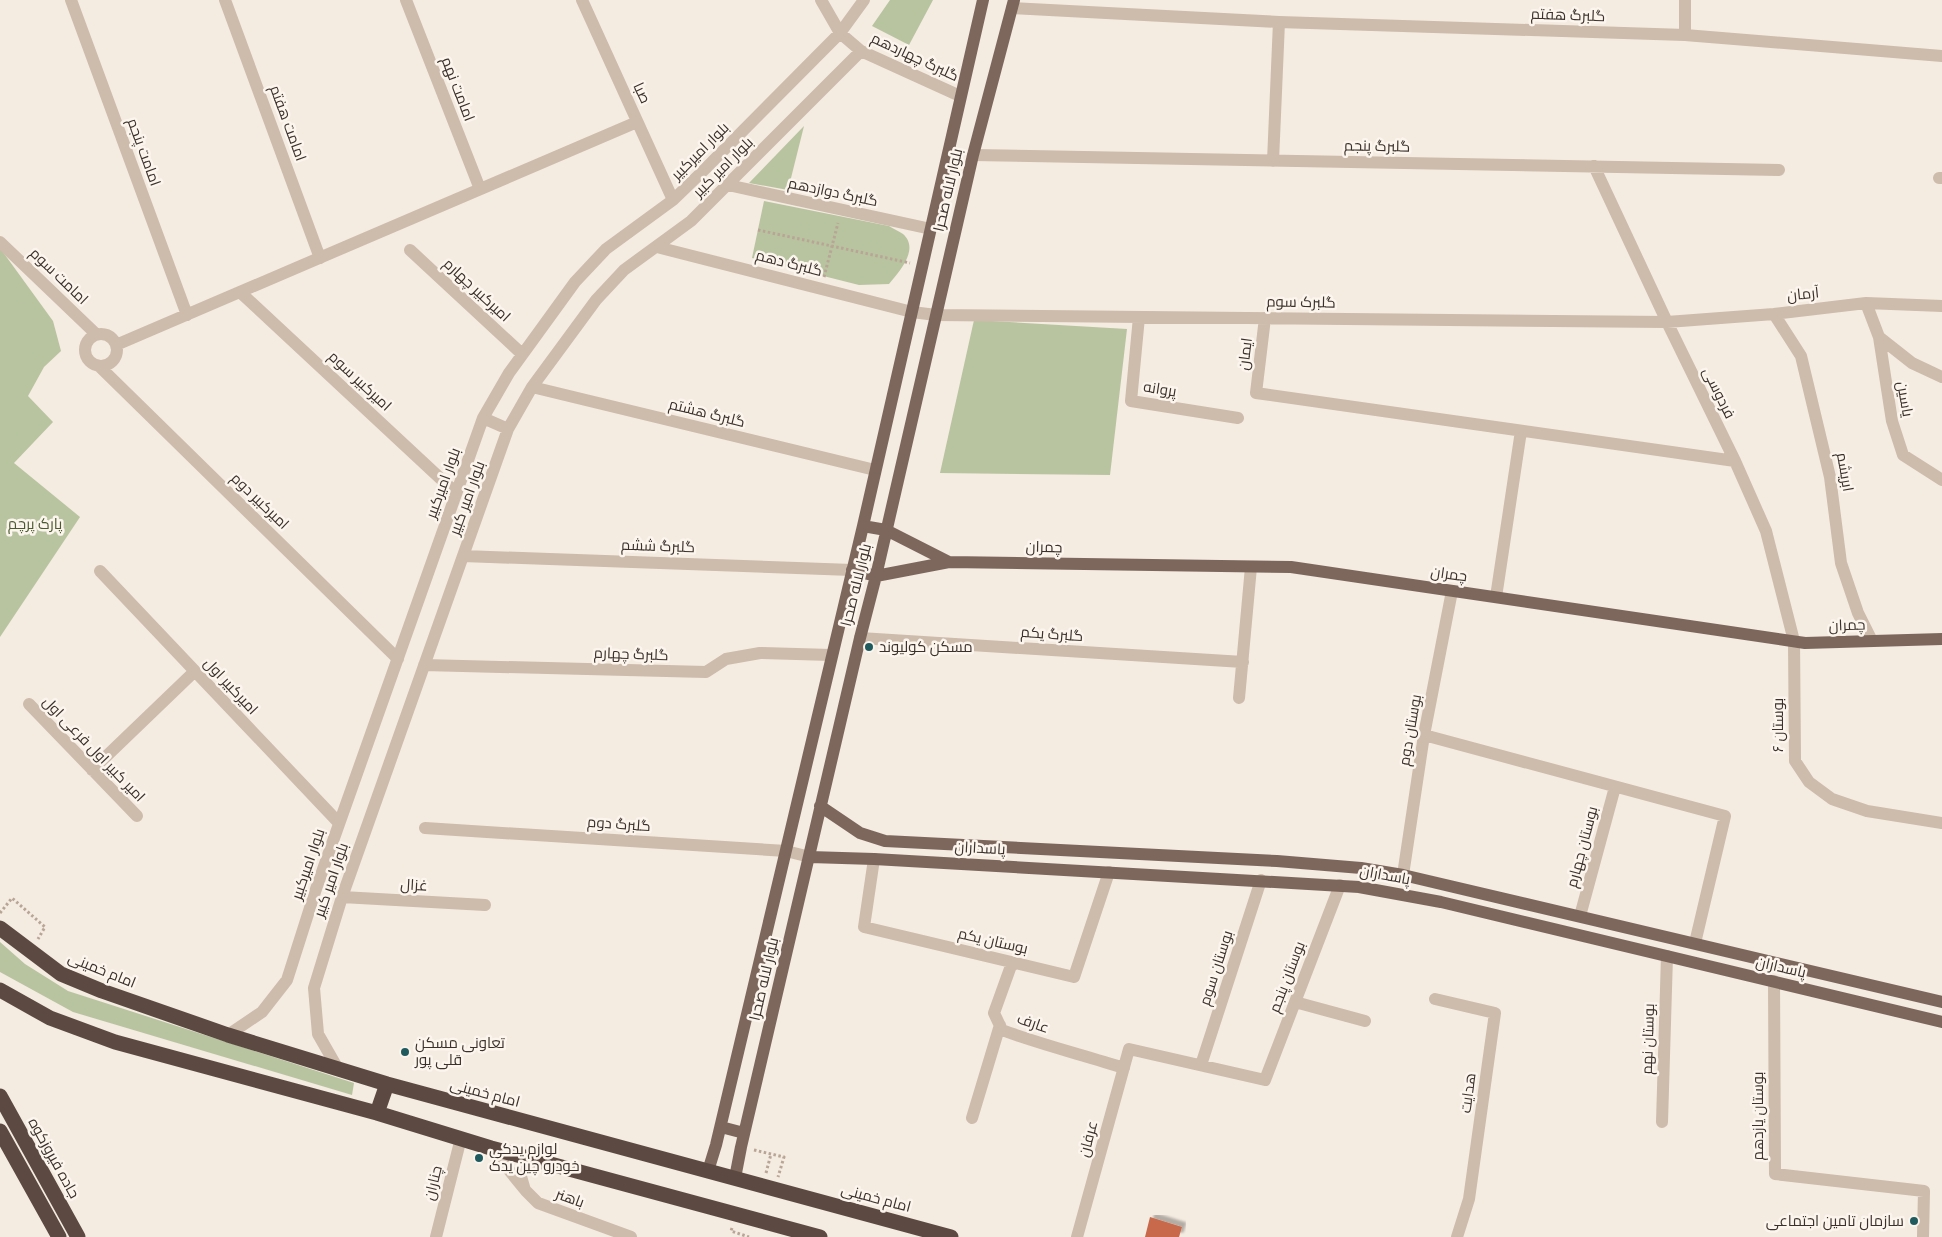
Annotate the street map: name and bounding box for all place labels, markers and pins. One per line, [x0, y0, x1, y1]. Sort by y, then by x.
place label: مسکن کولیوند [879, 638, 973, 657]
marker: مسکن کولیوند [863, 641, 875, 653]
place label: تعاونی مسکن قلی پور [414, 1034, 505, 1070]
marker: تعاونی مسکن قلی پور [399, 1046, 411, 1058]
place label: لوازم یدکی خودرو چین یدک [489, 1140, 580, 1176]
marker: لوازم یدکی خودرو چین یدک [473, 1152, 485, 1164]
place label: سازمان تامین اجتماعی [1766, 1212, 1904, 1231]
marker: سازمان تامین اجتماعی [1908, 1215, 1920, 1227]

